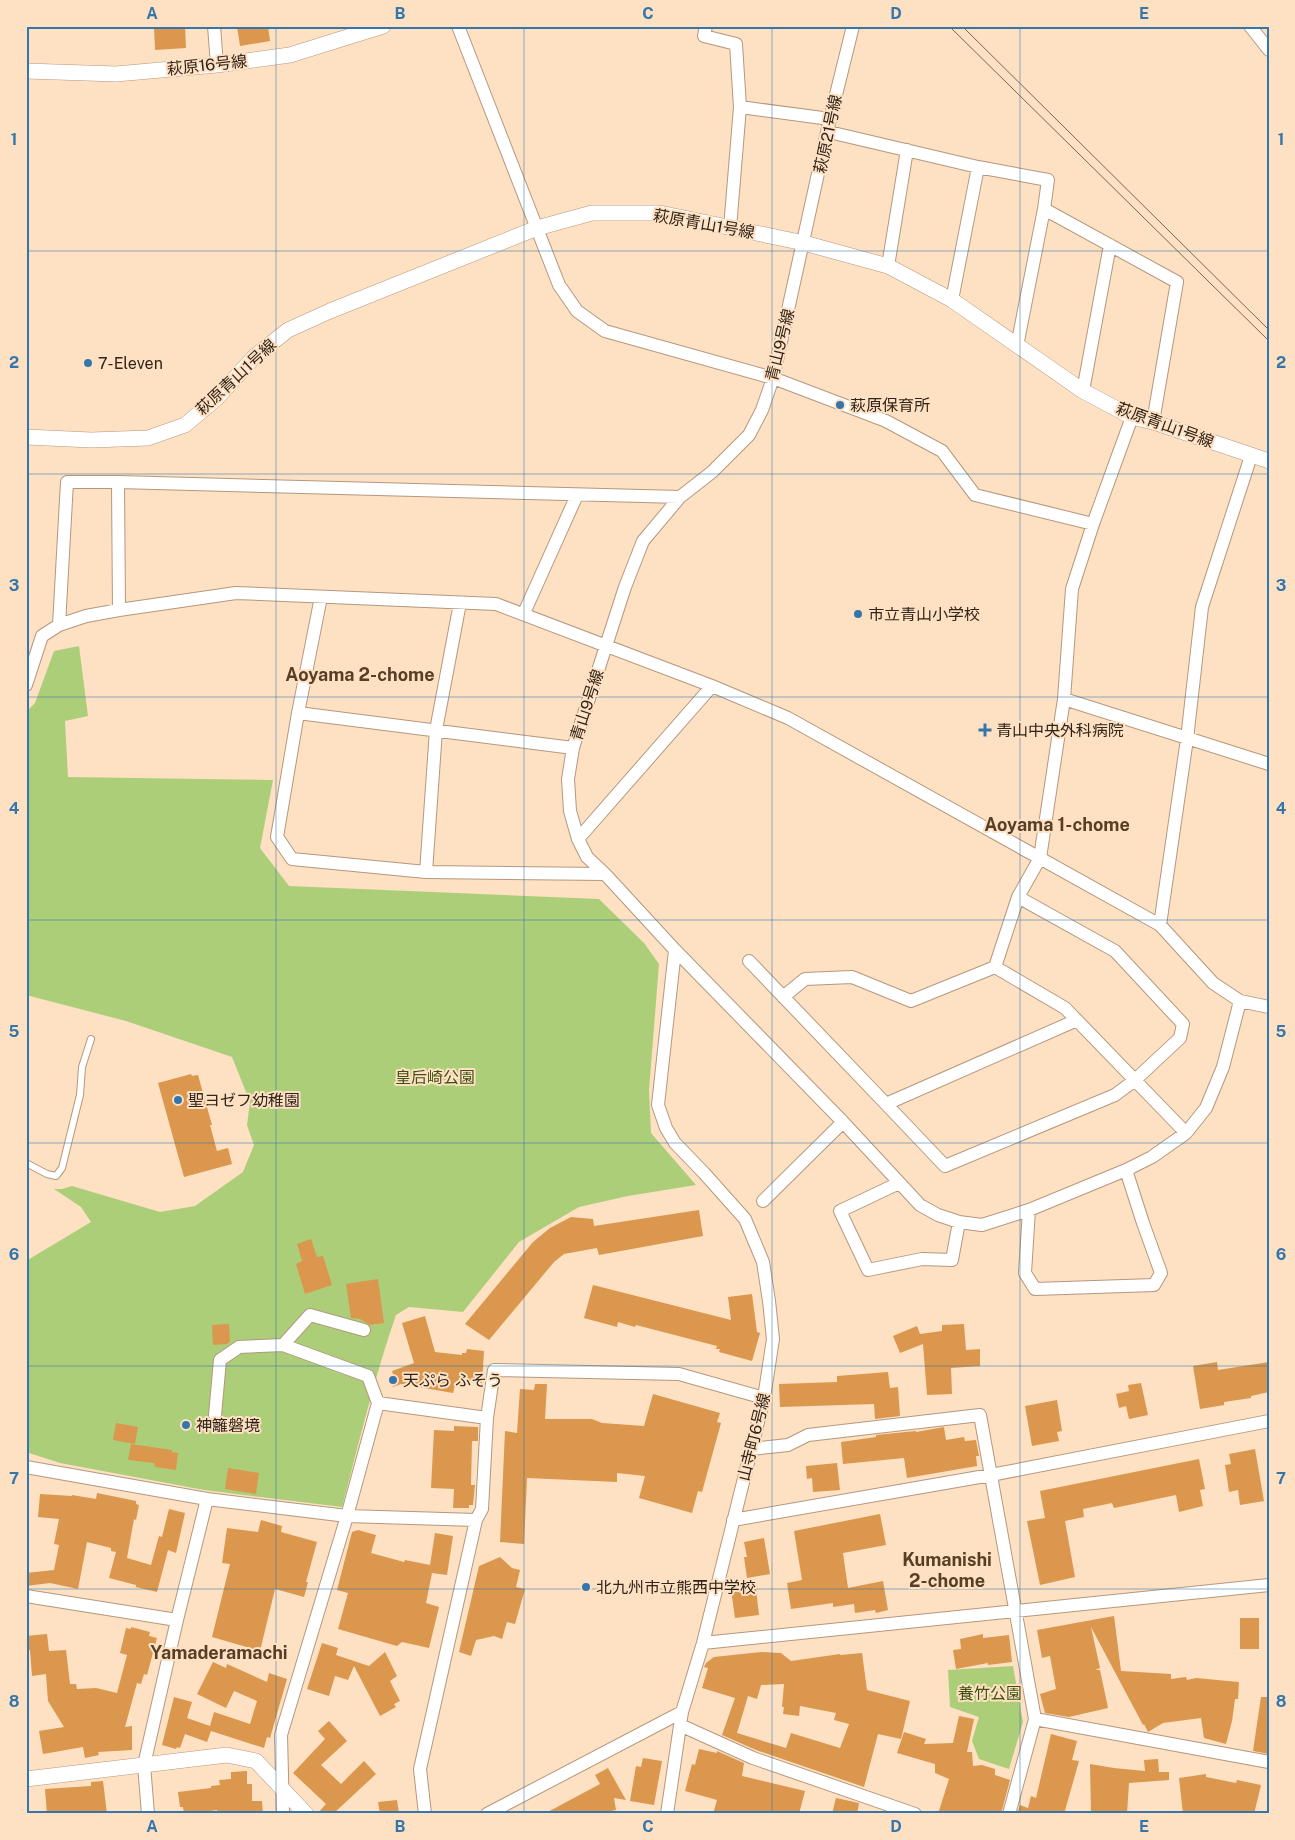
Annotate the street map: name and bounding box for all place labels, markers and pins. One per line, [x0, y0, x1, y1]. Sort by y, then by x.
place label: 7-Eleven [98, 354, 163, 373]
marker: 7-Eleven [82, 357, 94, 369]
place label: 萩原保育所 [850, 396, 930, 415]
marker: 萩原保育所 [834, 399, 846, 411]
place label: 市立青山小学校 [868, 605, 980, 624]
marker: 市立青山小学校 [852, 608, 864, 620]
place label: 青山中央外科病院 [996, 721, 1124, 740]
marker: 青山中央外科病院 [978, 723, 992, 737]
place label: 聖ヨゼフ幼稚園 [188, 1091, 300, 1110]
marker: 聖ヨゼフ幼稚園 [172, 1094, 184, 1106]
place label: 天ぷら ふそう [403, 1371, 503, 1390]
marker: 天ぷら ふそう [387, 1374, 399, 1386]
place label: 神籬磐境 [196, 1416, 260, 1435]
marker: 神籬磐境 [180, 1419, 192, 1431]
place label: 北九州市立熊西中学校 [596, 1578, 756, 1597]
marker: 北九州市立熊西中学校 [580, 1581, 592, 1593]

